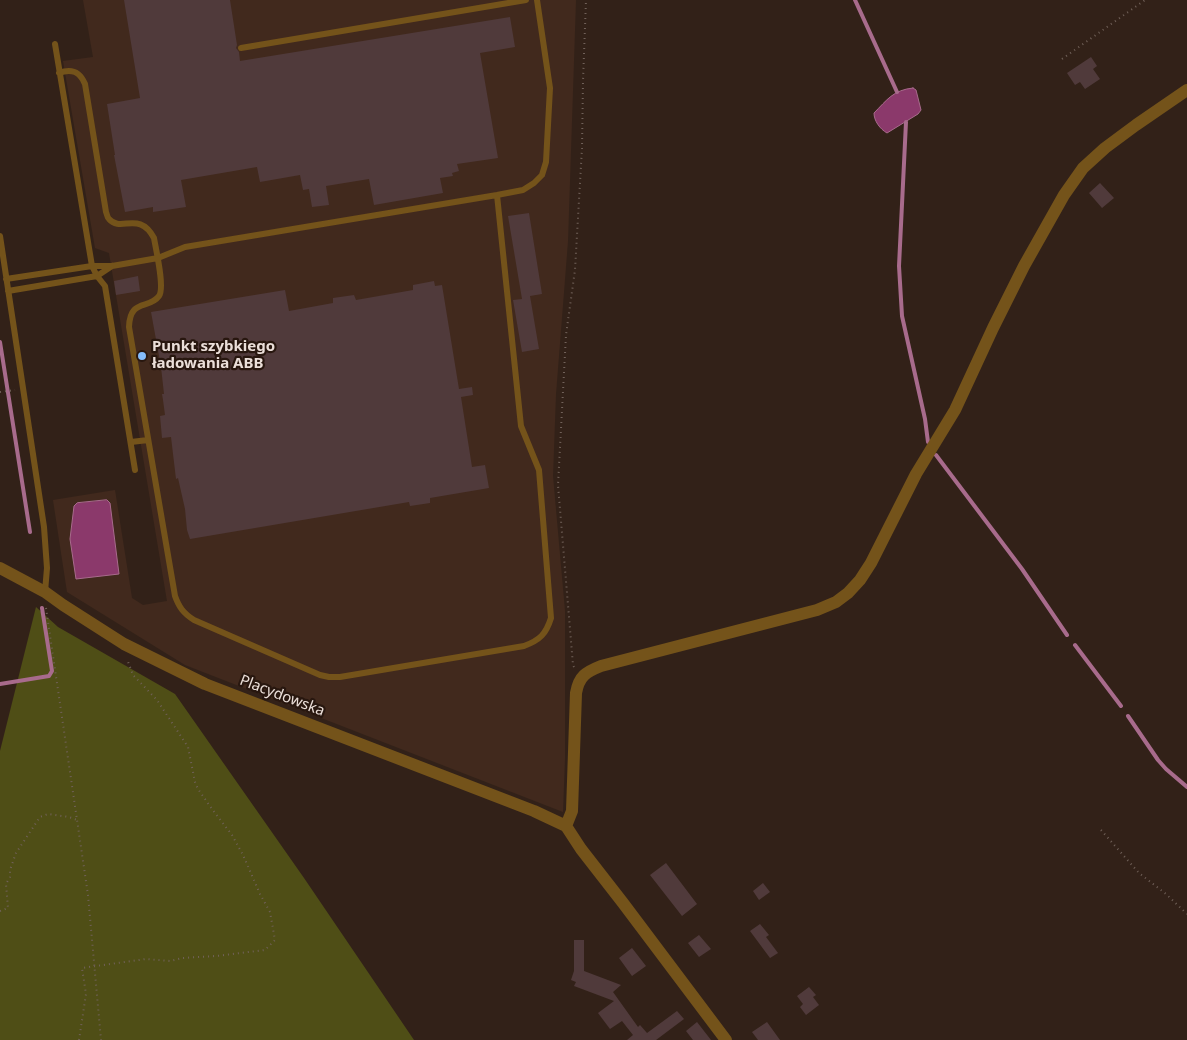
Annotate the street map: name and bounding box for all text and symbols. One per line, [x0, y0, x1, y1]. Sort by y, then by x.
place label: Punkt szybkiego ładowania ABB [152, 338, 275, 373]
marker: Punkt szybkiego ładowania ABB [136, 350, 148, 362]
street label: Placydowska [237, 672, 327, 720]

